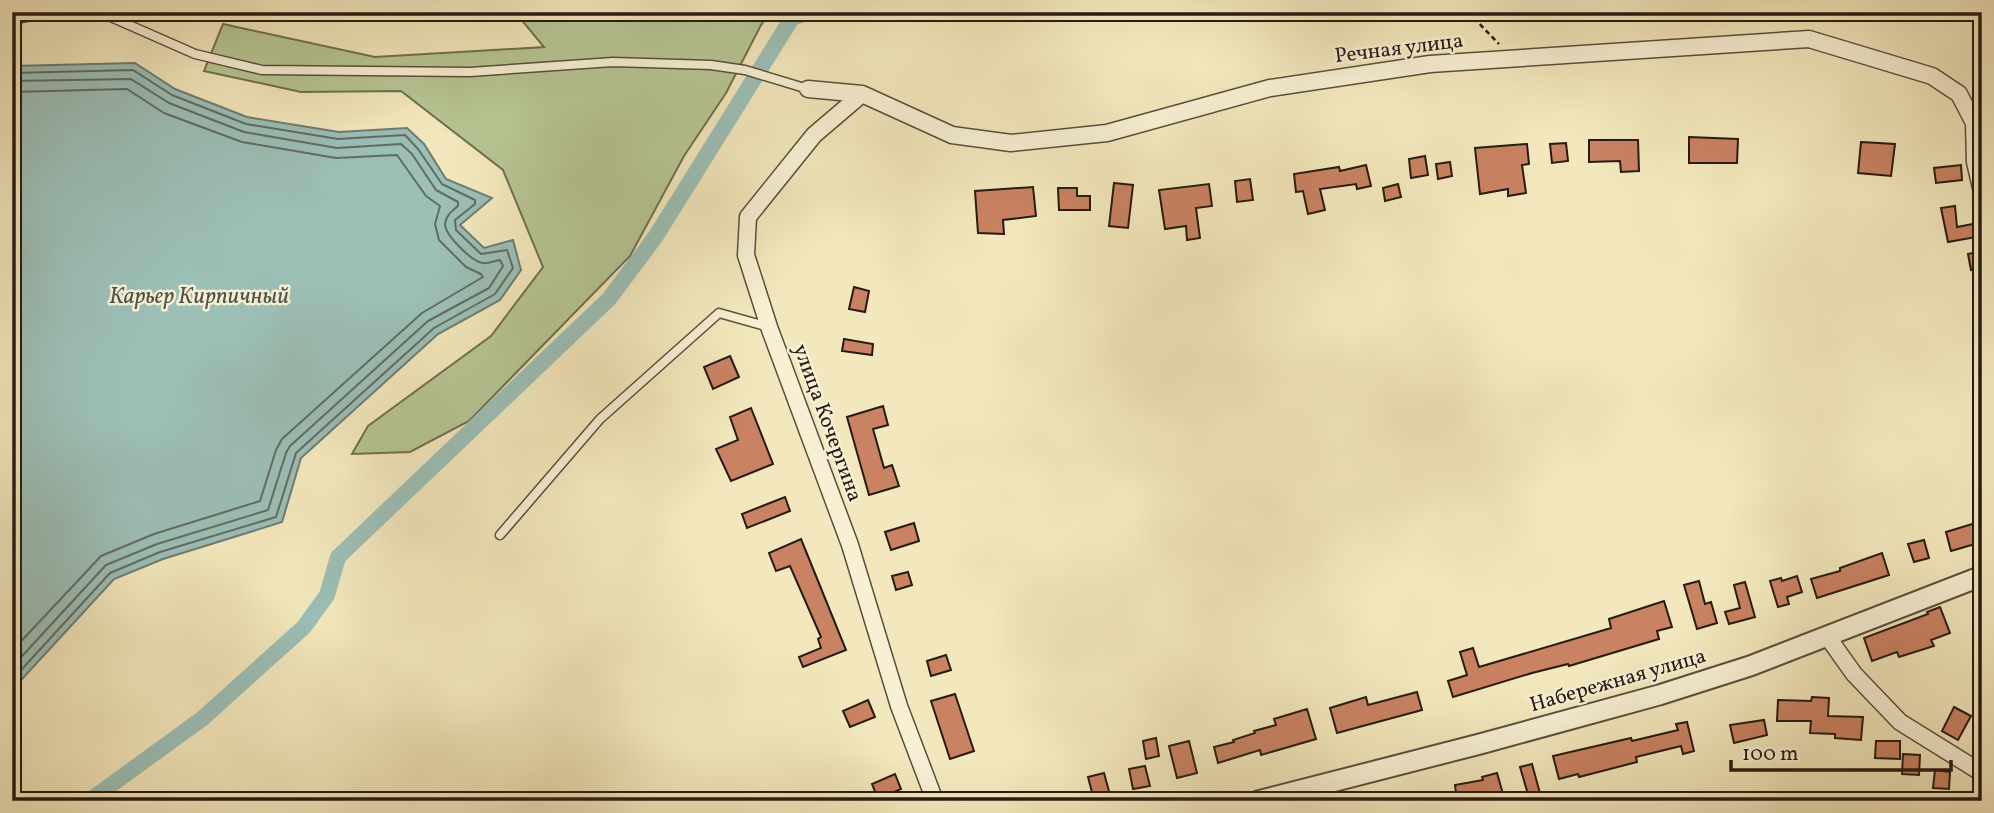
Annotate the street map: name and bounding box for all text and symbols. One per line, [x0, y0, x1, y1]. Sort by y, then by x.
street label: Речная улица [1333, 27, 1465, 71]
water label: Карьер Кирпичный [109, 281, 289, 313]
street label: улица Кочергина [785, 340, 869, 506]
street label: Набережная улица [1526, 642, 1710, 720]
scale bar [1731, 729, 1952, 773]
text: 100 m [1742, 740, 1799, 769]

